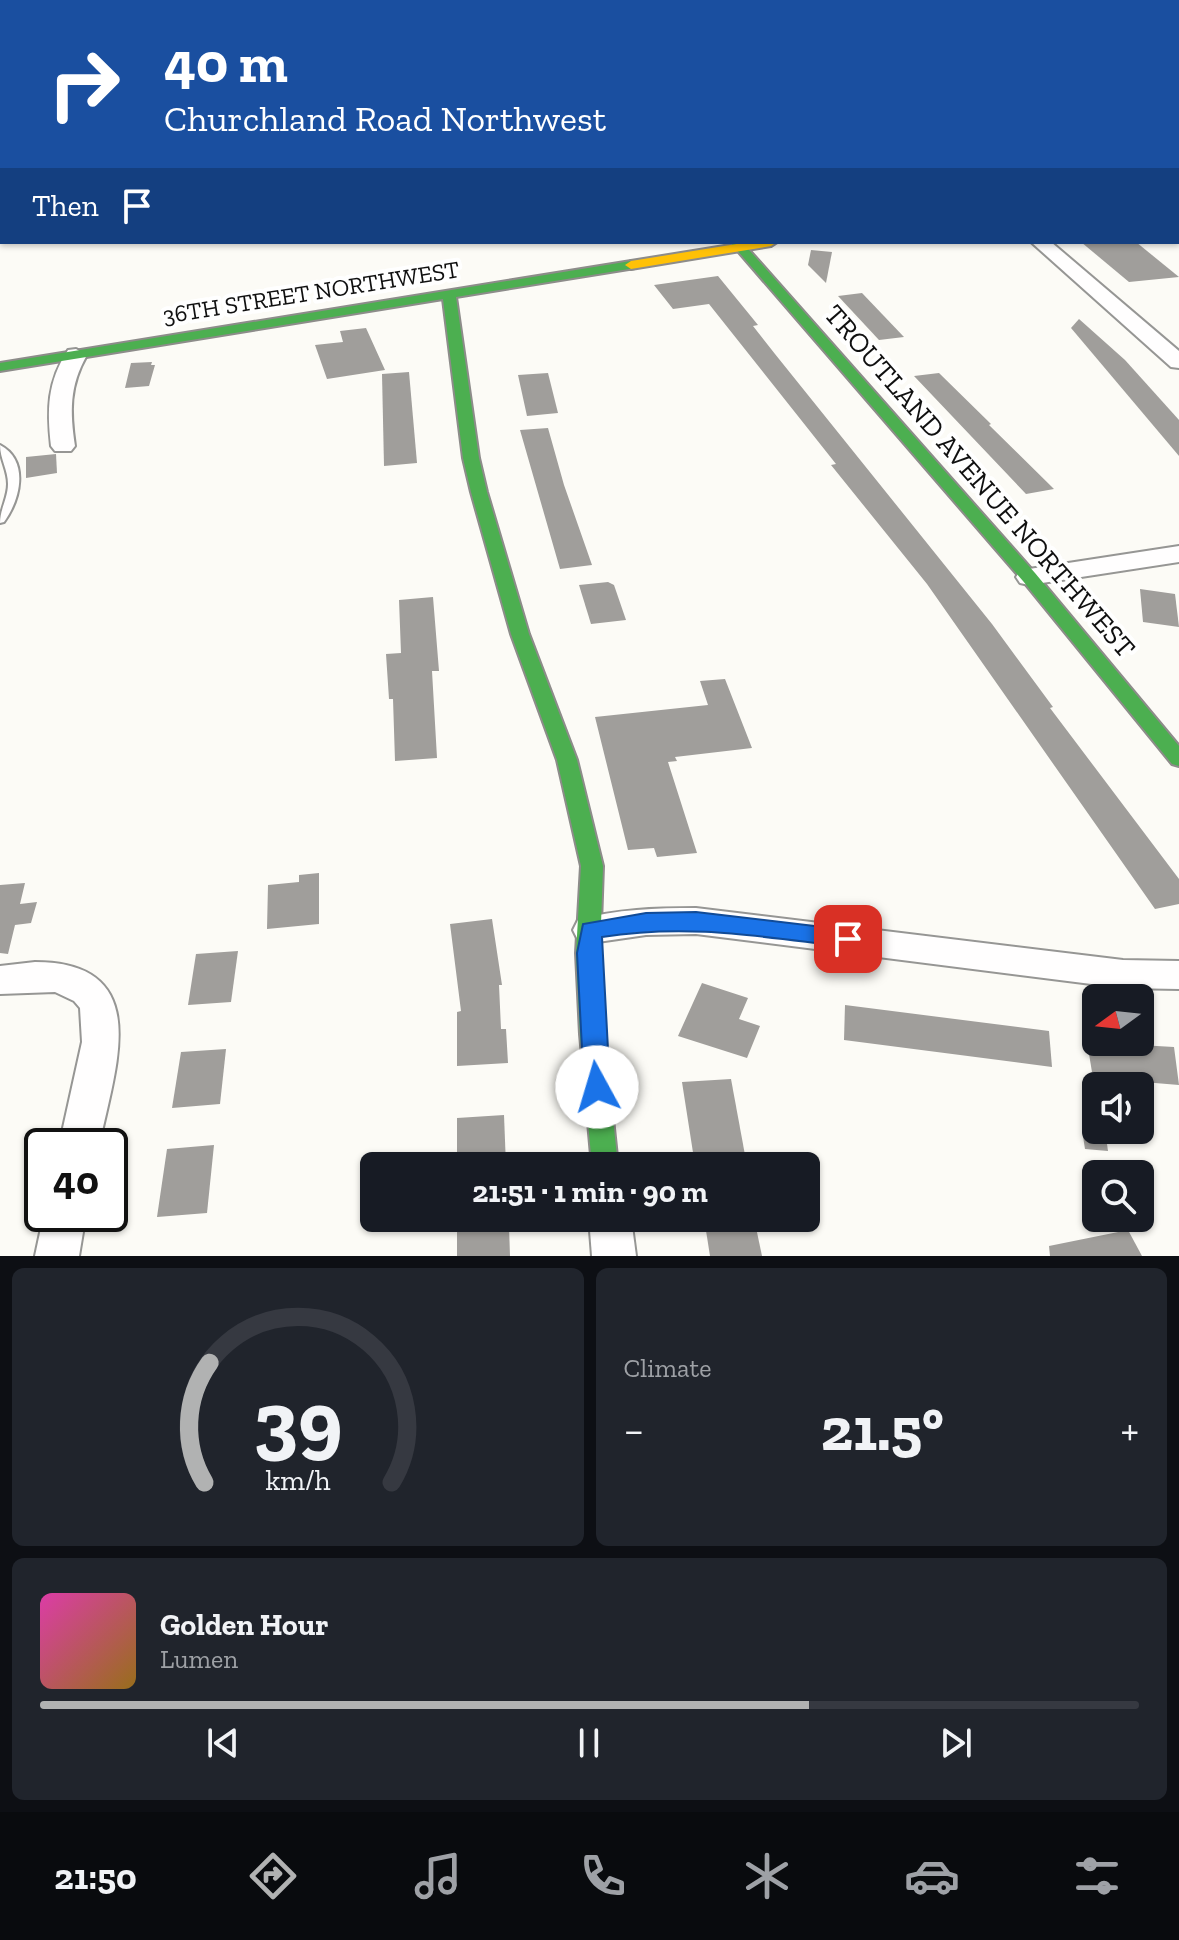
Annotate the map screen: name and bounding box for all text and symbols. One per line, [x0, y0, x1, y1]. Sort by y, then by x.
text: 40 m [164, 29, 288, 96]
icon: right [32, 32, 136, 136]
text: Churchland Road Northwest [164, 97, 606, 140]
icon: arrive [115, 184, 159, 228]
text: Then [32, 188, 99, 224]
street label: 36TH STREET NORTHWEST [161, 254, 462, 330]
street label: TROUTLAND AVENUE NORTHWEST [818, 298, 1142, 664]
pin [814, 905, 882, 973]
icon: arrive [826, 917, 870, 961]
north arrow [1082, 984, 1154, 1056]
map controls [1082, 984, 1154, 1232]
position arrow [555, 1045, 639, 1129]
button: sound [1082, 1072, 1154, 1144]
speed limit sign: 40 [24, 1128, 128, 1232]
button: search [1082, 1160, 1154, 1232]
text: 21:51 · 1 min · 90 m [472, 1174, 708, 1210]
text: Climate [624, 1352, 711, 1384]
text: 39 [253, 1370, 342, 1470]
text: 21.5° [821, 1393, 944, 1465]
text: − [624, 1403, 644, 1456]
text: + [1120, 1403, 1139, 1456]
text: km/h [265, 1463, 330, 1497]
text: Golden Hour [160, 1607, 328, 1643]
text: Lumen [160, 1643, 238, 1675]
icon: previous [201, 1721, 245, 1765]
icon: pause [567, 1721, 611, 1765]
icon: next [934, 1721, 978, 1765]
icon: directions [245, 1848, 301, 1904]
icon: music [410, 1848, 466, 1904]
icon: phone [575, 1848, 631, 1904]
icon: climate [739, 1848, 795, 1904]
icon: car [904, 1848, 960, 1904]
icon: filters [1069, 1848, 1125, 1904]
text: 21:50 [54, 1855, 137, 1898]

